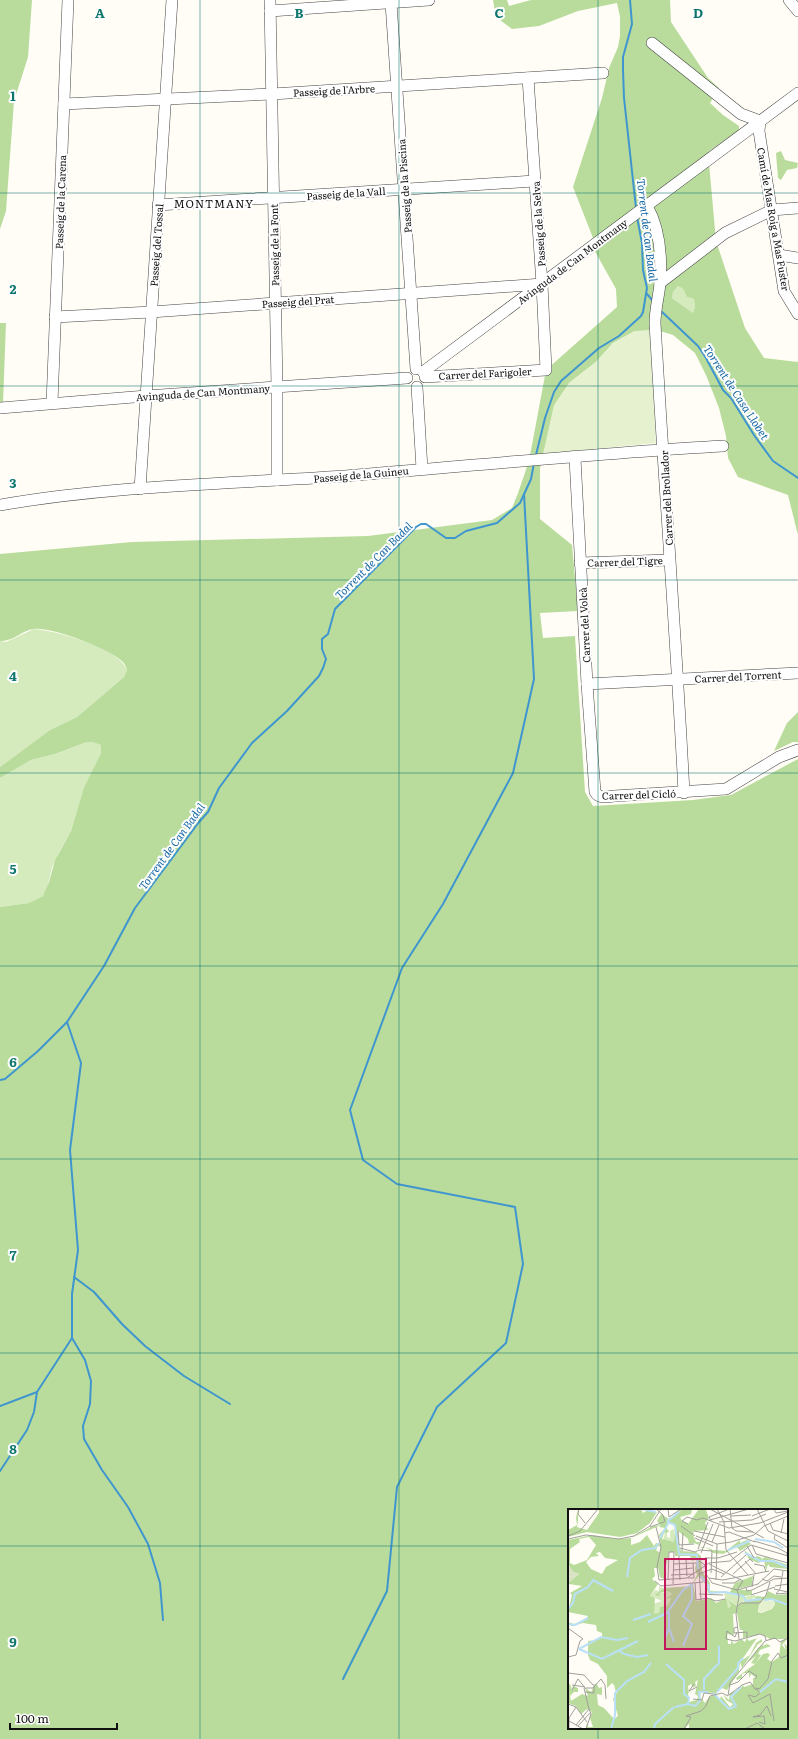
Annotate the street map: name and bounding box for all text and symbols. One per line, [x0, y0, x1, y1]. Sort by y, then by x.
text: A [95, 3, 105, 22]
text: B [295, 3, 304, 22]
text: C [494, 3, 504, 22]
text: D [693, 3, 703, 22]
street label: Passeig de l'Arbre [293, 80, 375, 100]
text: 1 [10, 86, 16, 105]
street label: Passeig de la Piscina [393, 138, 415, 234]
street label: Camí de Mas Roig a Mas Fuster [754, 146, 794, 292]
street label: Passeig de la Carena [51, 154, 69, 249]
water label: Torrent de Can Badal [634, 178, 662, 283]
street label: Passeig de la Selva [527, 180, 548, 267]
street label: Passeig de la Vall [306, 183, 387, 203]
district label: MONTMANY [174, 195, 254, 211]
street label: Passeig del Tossal [146, 202, 166, 287]
street label: Passeig de la Font [266, 204, 282, 286]
street label: Avinguda de Can Montmany [514, 214, 630, 307]
text: 2 [10, 279, 17, 298]
street label: Passeig del Prat [261, 291, 335, 311]
water label: Torrent de Casa Llobet [700, 342, 774, 443]
street label: Carrer del Farigoler [438, 363, 532, 383]
street label: Avinguda de Can Montmany [135, 380, 271, 404]
street label: Carrer del Brollador [656, 450, 676, 546]
street label: Passeig de la Guineu [313, 462, 410, 486]
text: 3 [9, 473, 17, 492]
water label: Torrent de Can Badal [331, 517, 416, 602]
street label: Carrer del Tigre [587, 552, 663, 570]
street label: Carrer del Volcà [575, 586, 593, 663]
text: 4 [9, 666, 17, 685]
street label: Carrer del Torrent [694, 666, 782, 686]
street label: Carrer del Cicló [602, 785, 676, 803]
water label: Torrent de Can Badal [134, 799, 208, 893]
text: 5 [9, 859, 17, 878]
text: 6 [9, 1052, 17, 1071]
text: 7 [9, 1245, 17, 1264]
text: 8 [9, 1439, 17, 1458]
inset map [568, 1509, 788, 1729]
text: 9 [9, 1632, 17, 1651]
scale bar [10, 1705, 117, 1731]
text: 100 m [16, 1709, 49, 1727]

